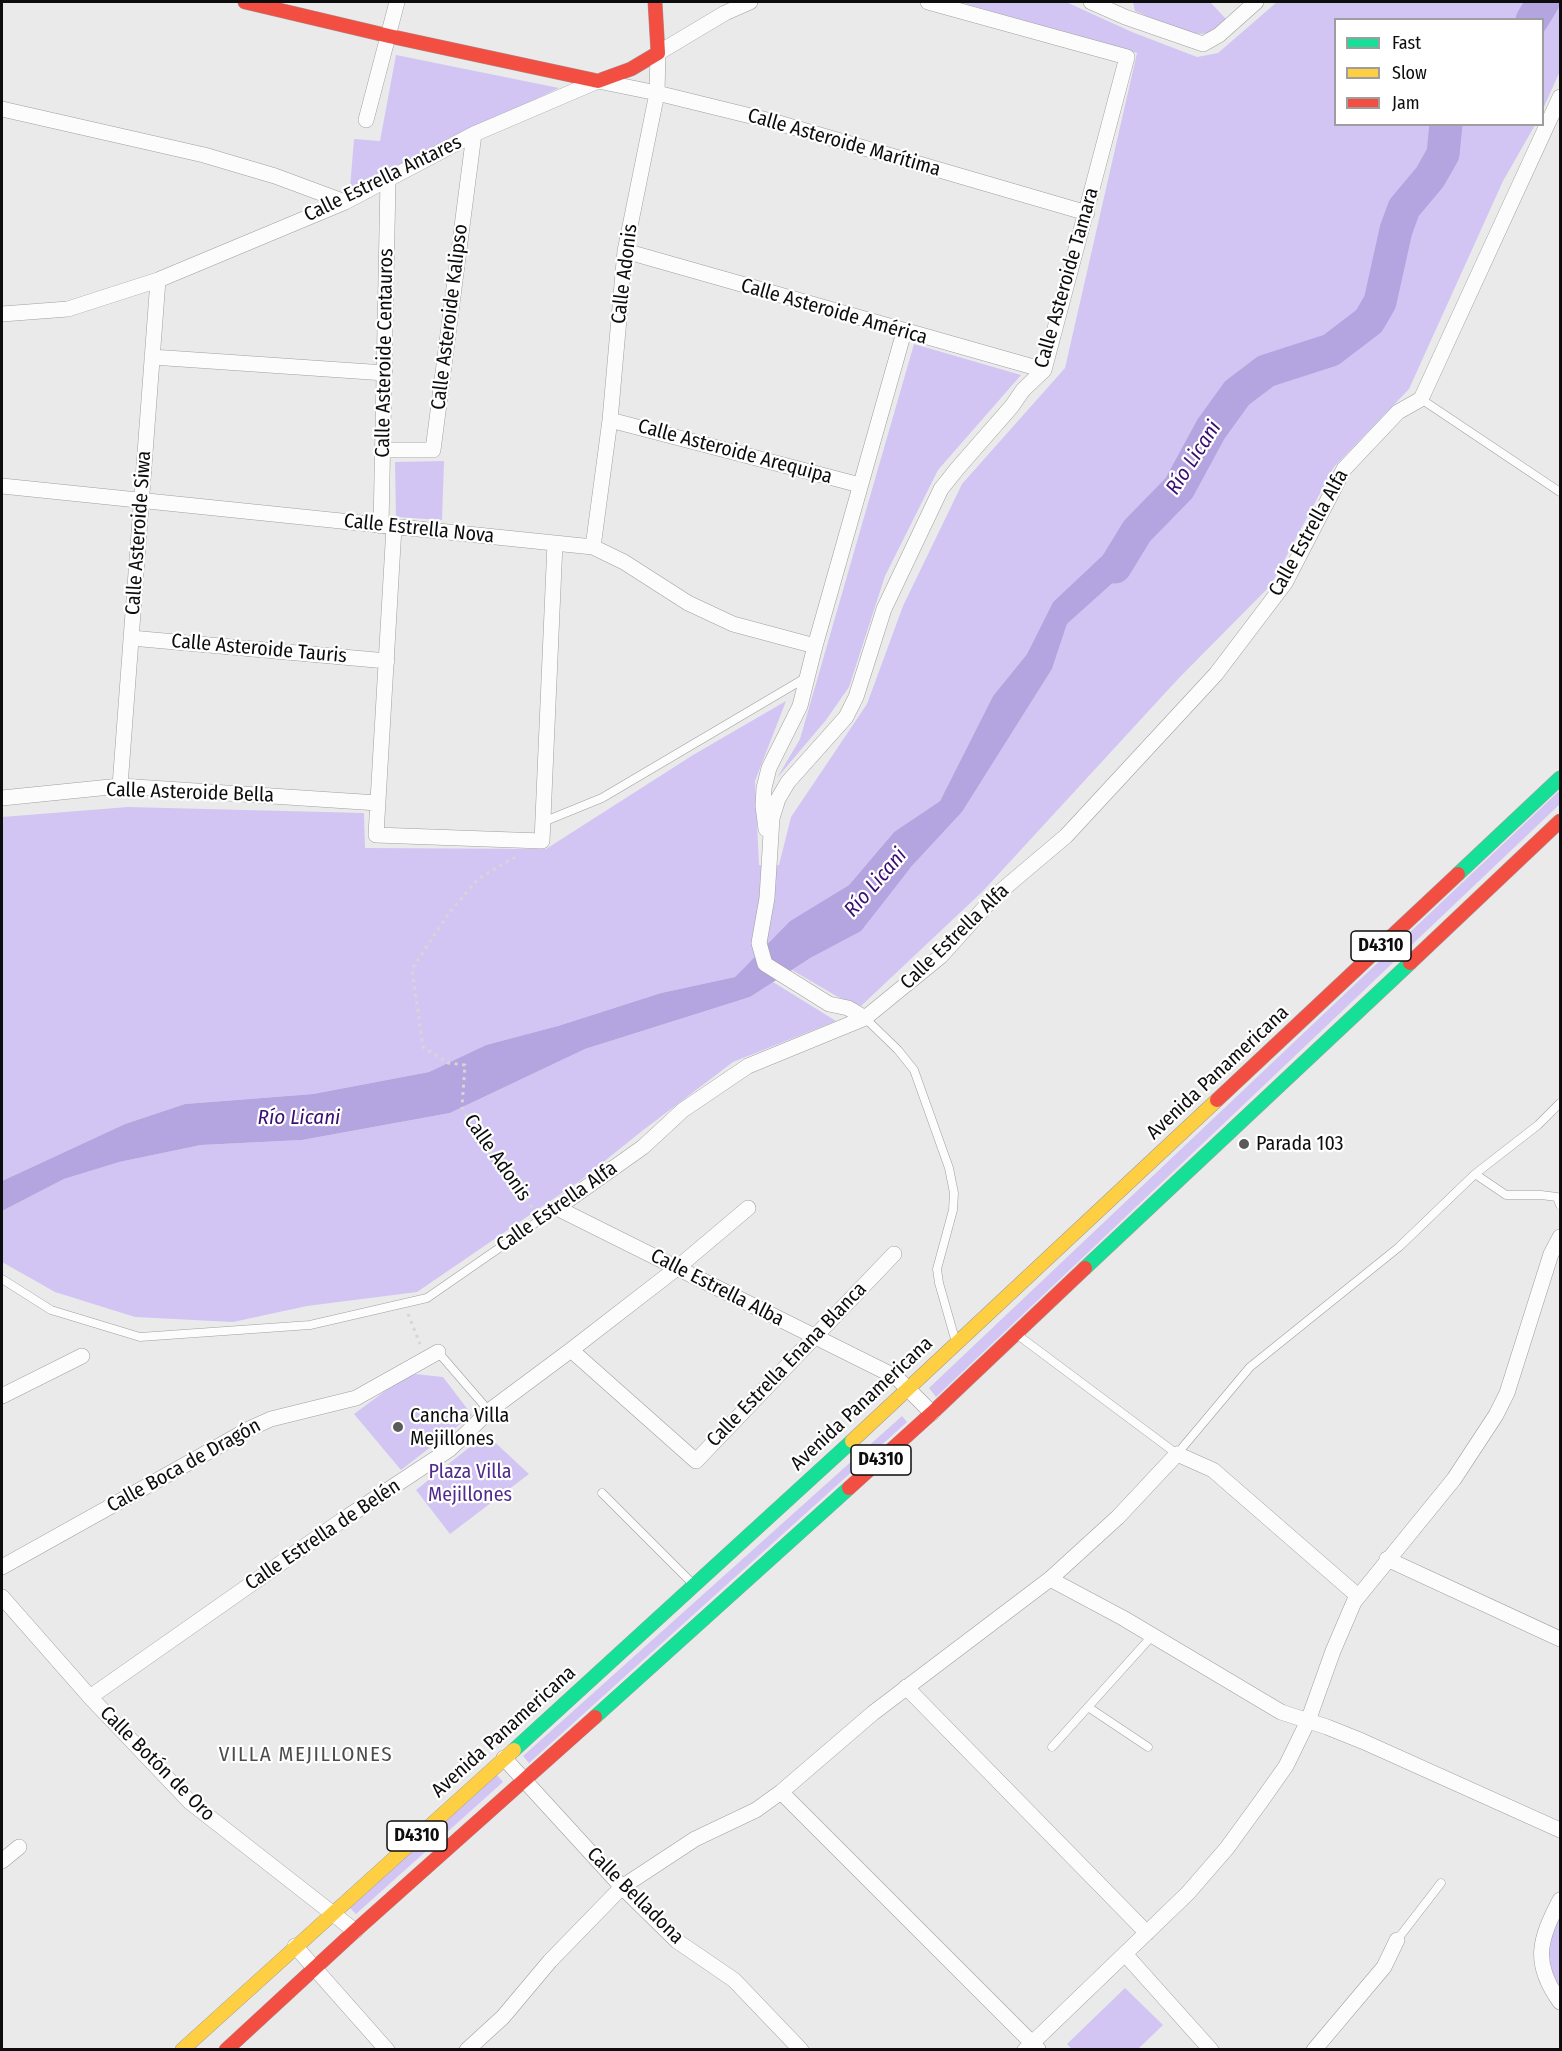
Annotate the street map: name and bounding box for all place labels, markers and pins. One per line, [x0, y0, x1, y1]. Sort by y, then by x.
place label: Parada 103 [1256, 1132, 1344, 1156]
marker: Parada 103 [1237, 1137, 1251, 1151]
place label: Cancha Villa Mejillones [410, 1404, 509, 1451]
marker: Cancha Villa Mejillones [391, 1420, 405, 1434]

